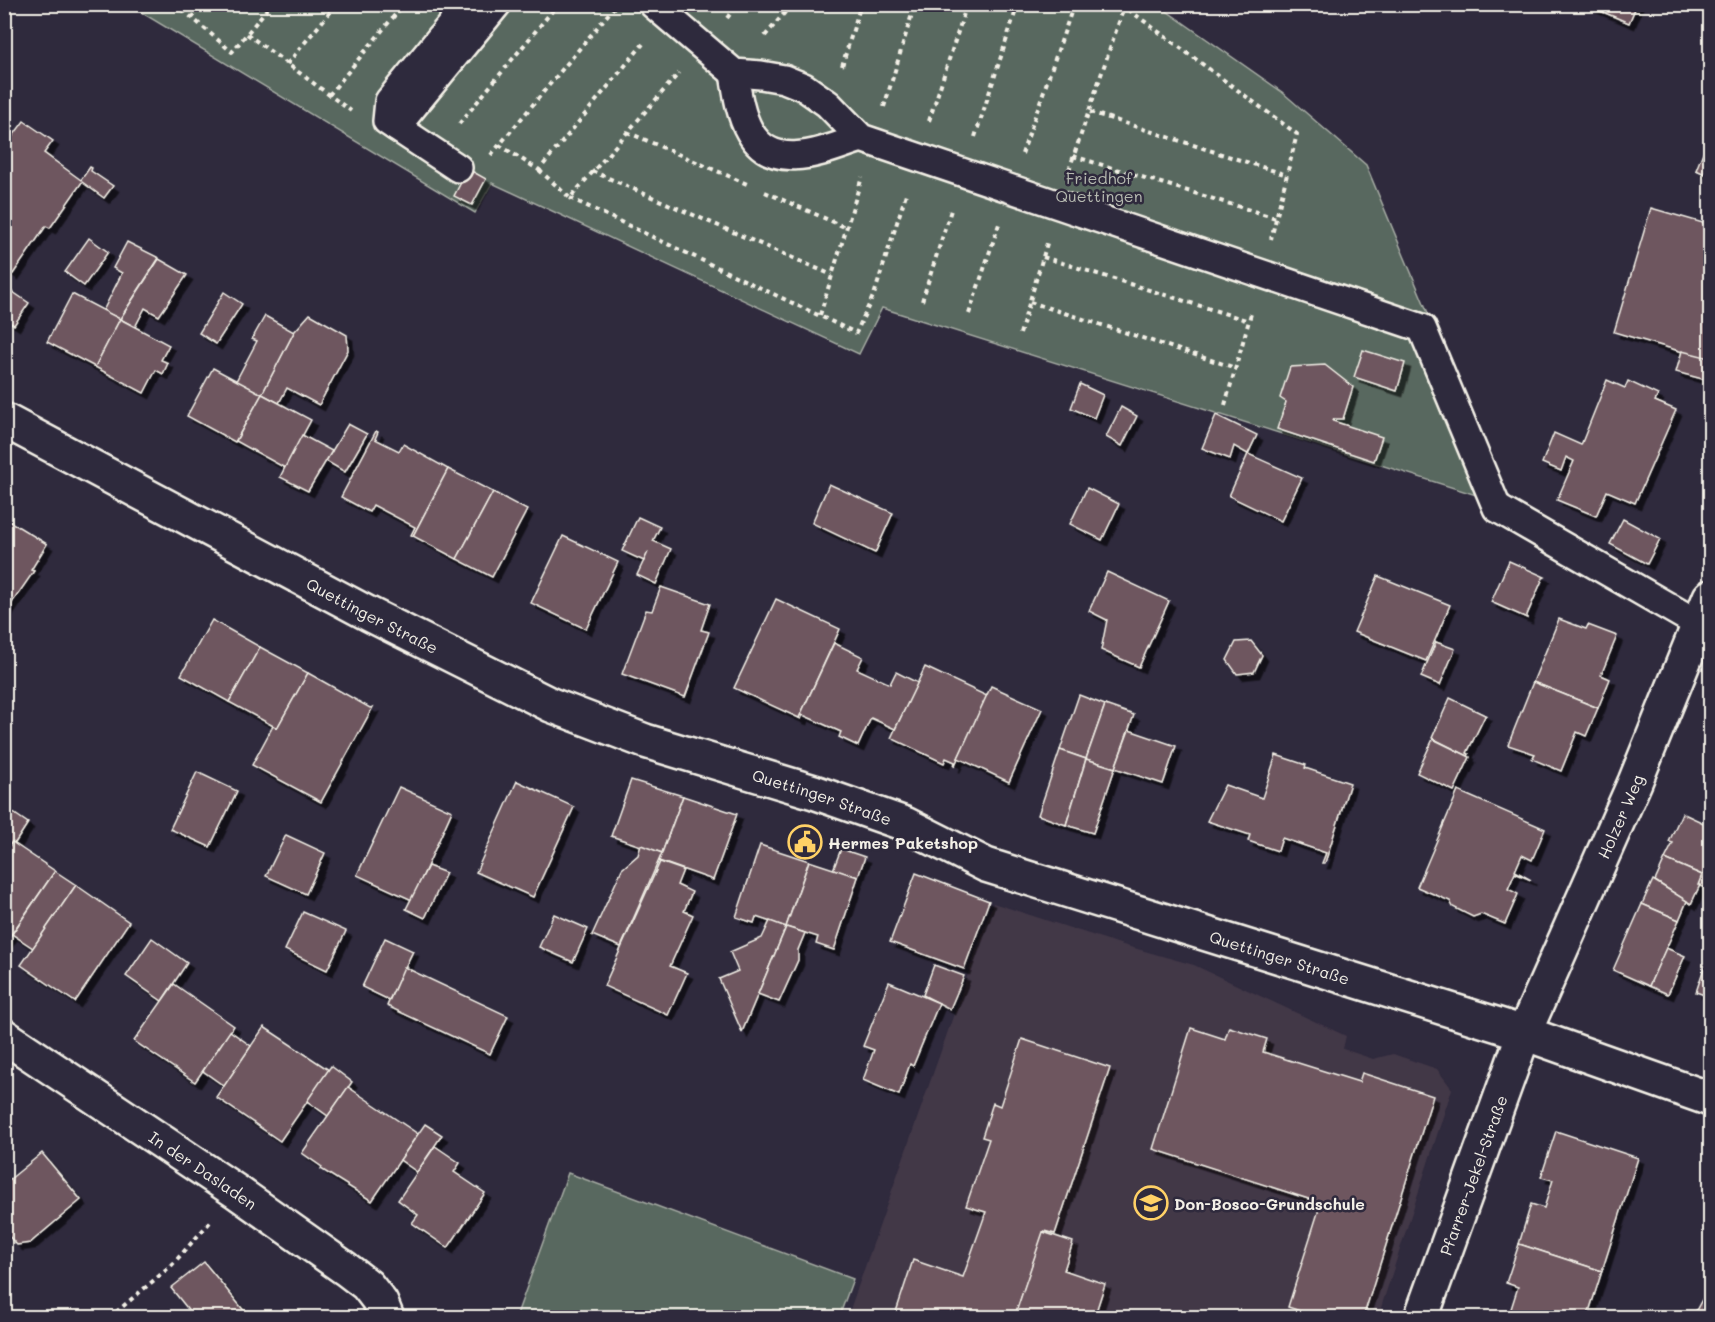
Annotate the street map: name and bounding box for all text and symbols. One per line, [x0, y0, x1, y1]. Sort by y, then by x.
park label: Friedhof Quettingen [1055, 167, 1143, 206]
street label: Quettinger Straße [303, 572, 442, 658]
street label: Quettinger Straße [750, 764, 895, 829]
street label: Holzer Weg [1592, 771, 1648, 862]
public building icon: Hermes Paketshop [787, 824, 823, 860]
place label: Hermes Paketshop [828, 832, 978, 853]
street label: Quettinger Straße [1207, 925, 1352, 988]
street label: Pfarrer-Jekel-Straße [1434, 1092, 1511, 1258]
street label: In der Dasladen [145, 1126, 261, 1214]
school or university icon: Don-Bosco-Grundschule [1133, 1185, 1169, 1221]
place label: Don-Bosco-Grundschule [1174, 1193, 1365, 1214]

